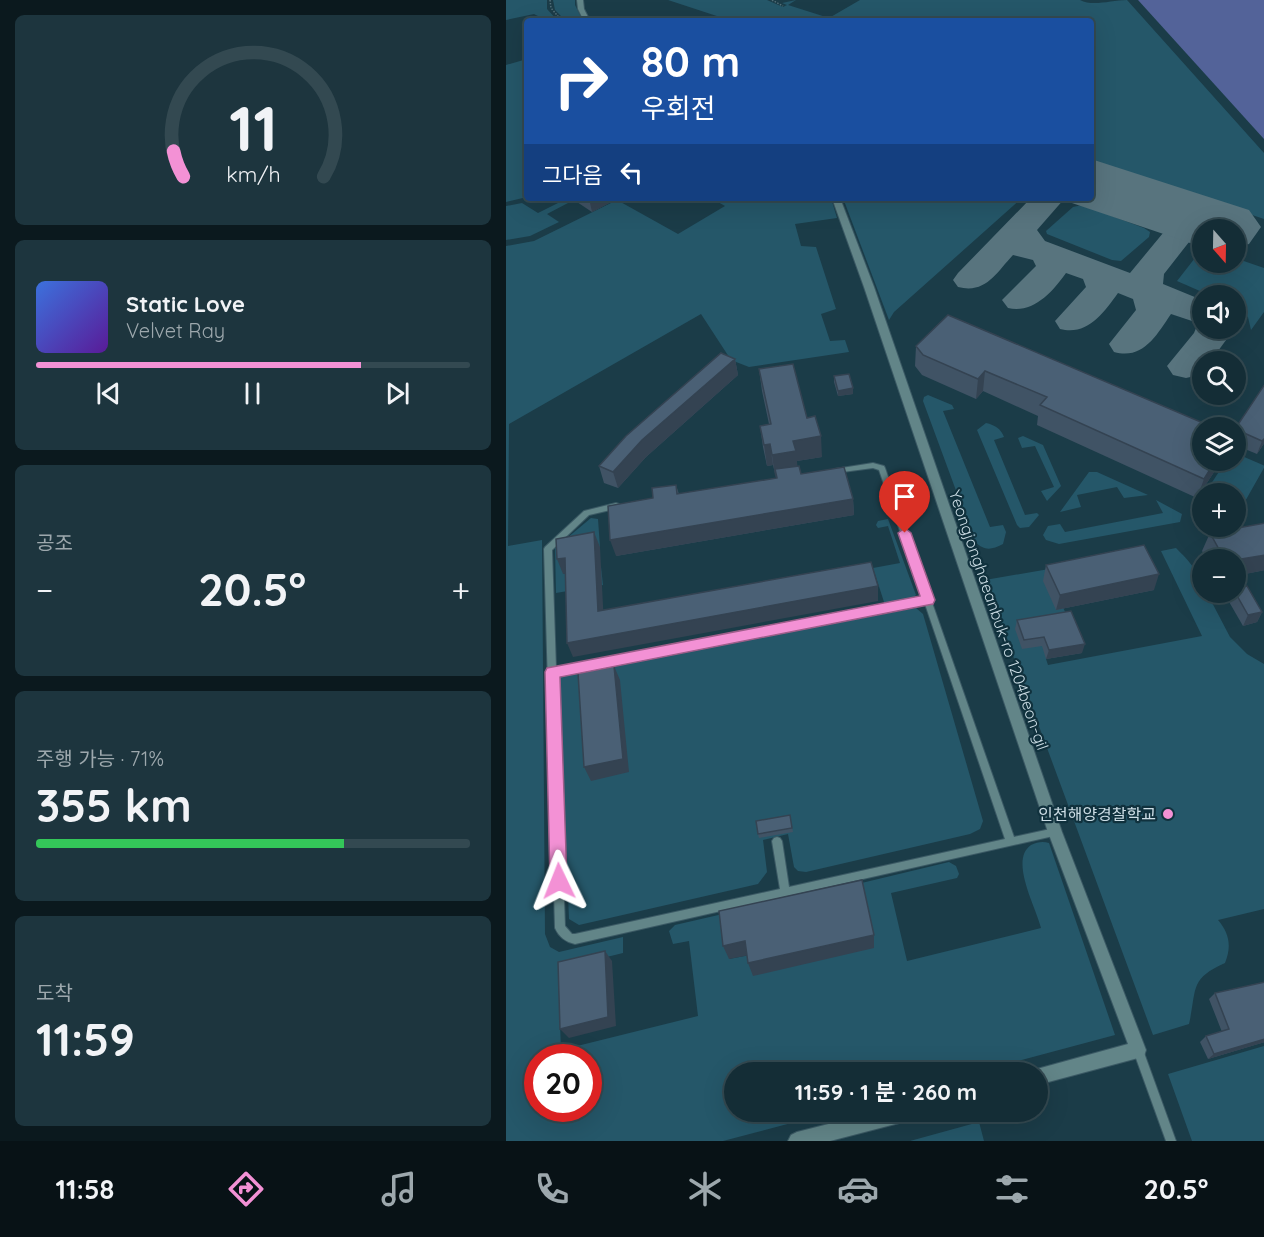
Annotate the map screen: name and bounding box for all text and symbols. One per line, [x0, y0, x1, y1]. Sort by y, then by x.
text: 80 m [641, 35, 740, 88]
icon: right [542, 42, 620, 120]
text: 11 [229, 89, 277, 167]
text: 우회전 [641, 91, 716, 125]
icon: left [615, 156, 648, 189]
text: km/h [226, 161, 280, 187]
text: 그다음 [542, 161, 603, 189]
north arrow [1192, 219, 1246, 273]
map controls [1192, 219, 1246, 603]
button: sound [1192, 285, 1246, 339]
text: Static Love [126, 290, 245, 318]
text: Velvet Ray [126, 318, 225, 343]
button: search [1192, 351, 1246, 405]
icon: previous [92, 377, 125, 410]
icon: pause [236, 377, 269, 410]
icon: next [381, 377, 414, 410]
button: layers [1192, 417, 1246, 471]
pin [879, 471, 930, 533]
icon: arrive [888, 480, 921, 513]
button: + [1192, 483, 1246, 537]
street label: Yeongjonghaeanbuk-ro 1204beon-gil [945, 487, 1053, 753]
text: 공조 [36, 530, 73, 555]
button: − [1192, 549, 1246, 603]
text: 20.5° [198, 561, 306, 617]
text: − [36, 569, 53, 610]
text: + [451, 569, 470, 610]
text: 주행 가능 · 71% [36, 746, 164, 771]
text: 355 km [36, 777, 192, 833]
place label: 인천해양경찰학교 [1038, 804, 1156, 824]
marker: 인천해양경찰학교 [1161, 807, 1175, 821]
position arrow [527, 849, 591, 913]
text: 도착 [36, 980, 73, 1005]
text: 11:59 [36, 1011, 135, 1067]
speed limit sign: 20 [524, 1044, 602, 1122]
text: 11:59 · 1 분 · 260 m [795, 1078, 977, 1106]
icon: directions [225, 1168, 267, 1210]
icon: music [378, 1168, 420, 1210]
icon: phone [531, 1168, 573, 1210]
icon: climate [684, 1168, 726, 1210]
icon: car [837, 1168, 879, 1210]
icon: filters [991, 1168, 1033, 1210]
text: 11:58 [56, 1172, 114, 1206]
text: 20.5° [1144, 1172, 1208, 1206]

